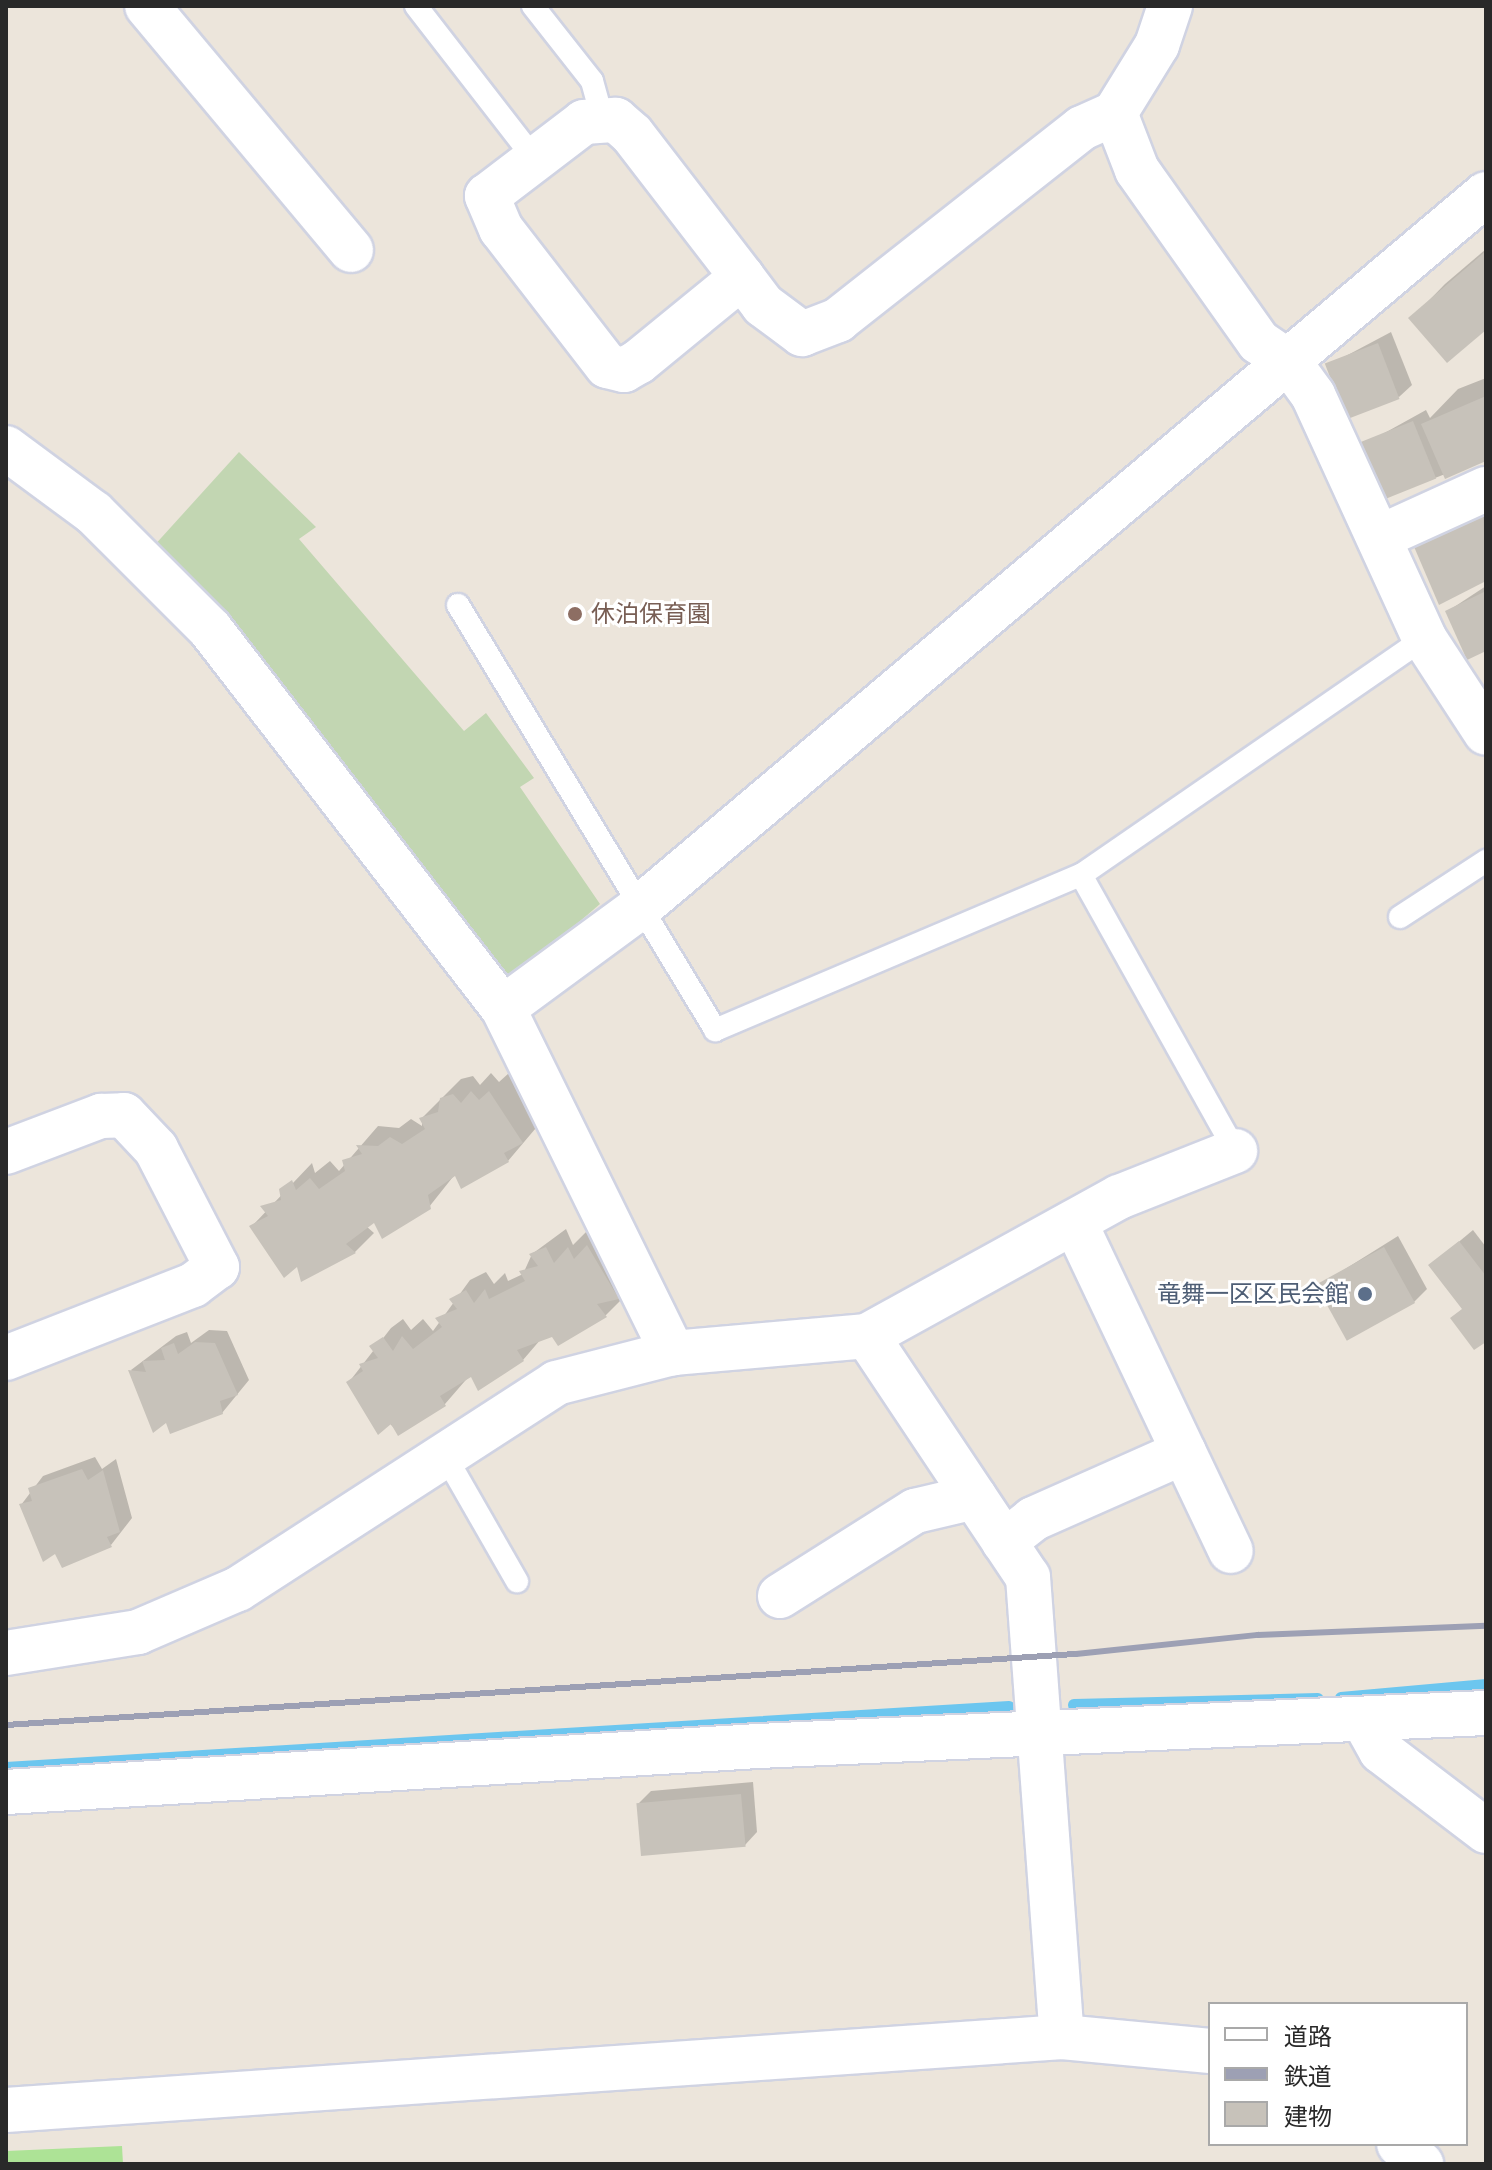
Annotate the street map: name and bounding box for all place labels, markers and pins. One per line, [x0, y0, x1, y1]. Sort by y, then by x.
place label: 休泊保育園 [591, 600, 711, 628]
marker: 休泊保育園 [566, 605, 584, 623]
place label: 竜舞一区区民会館 [1157, 1280, 1349, 1308]
marker: 竜舞一区区民会館 [1356, 1285, 1374, 1303]

